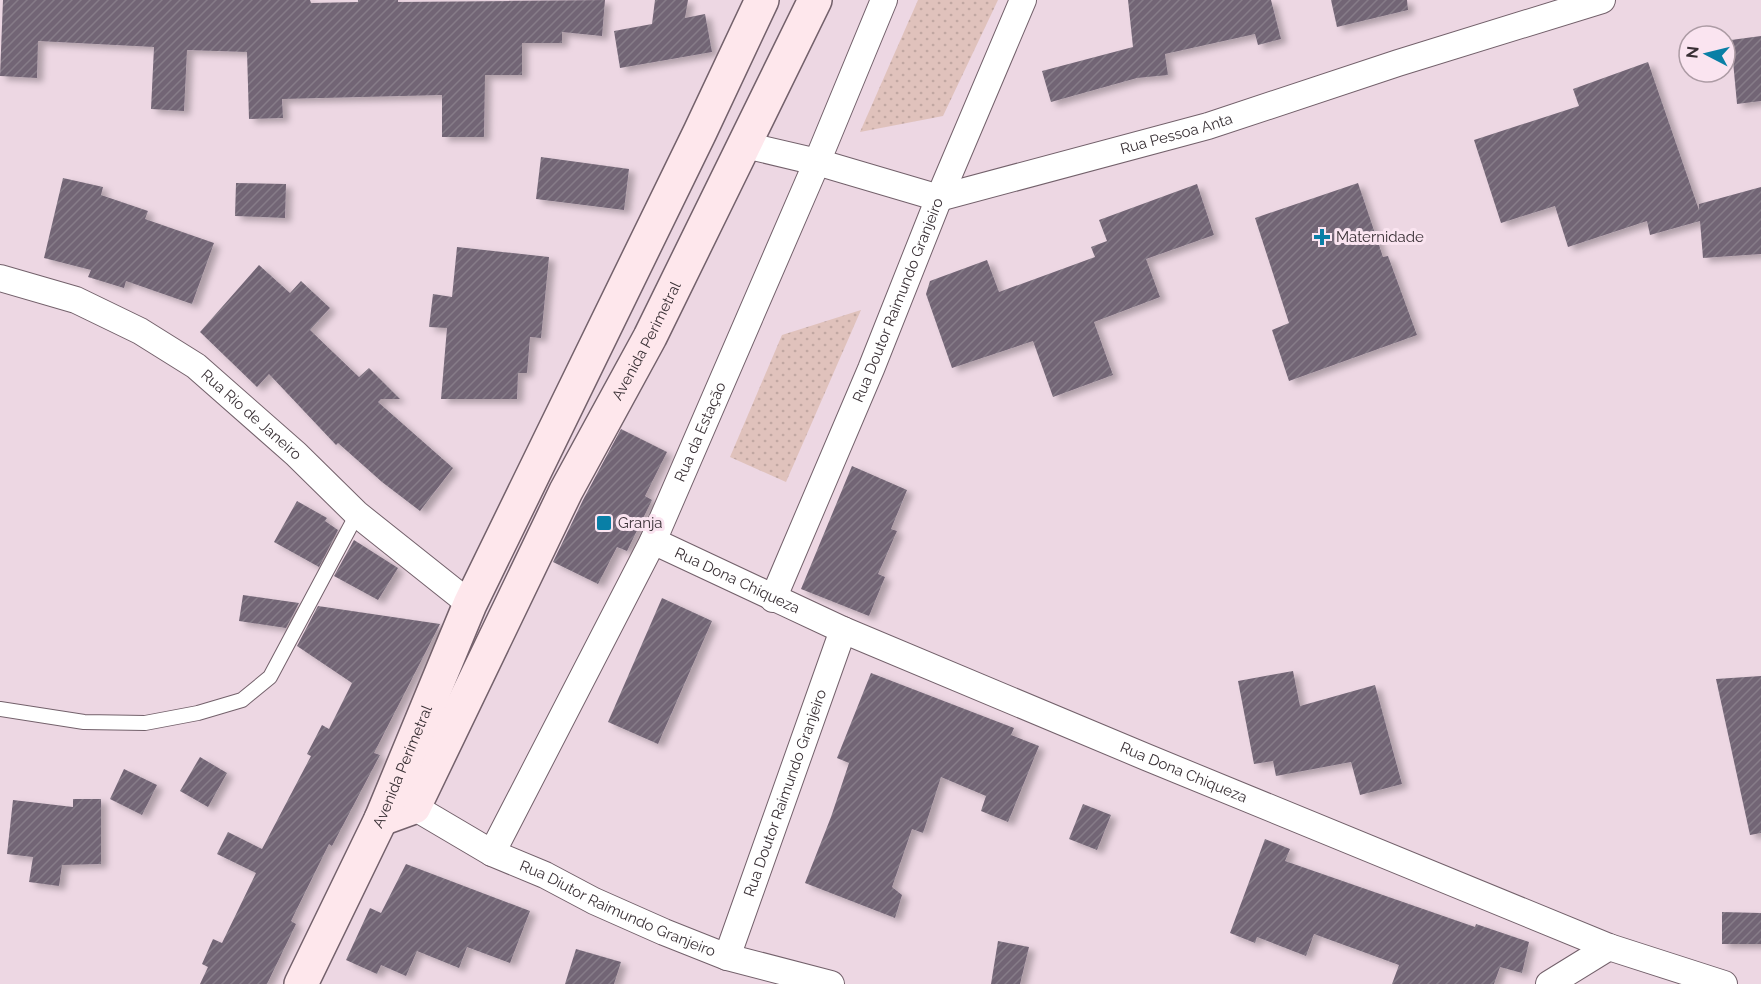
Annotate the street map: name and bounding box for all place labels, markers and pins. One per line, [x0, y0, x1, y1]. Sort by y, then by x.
marker: Maternidade [1313, 228, 1331, 246]
place label: Maternidade [1336, 228, 1424, 246]
marker: Granja [595, 514, 613, 532]
place label: Granja [618, 514, 662, 532]

